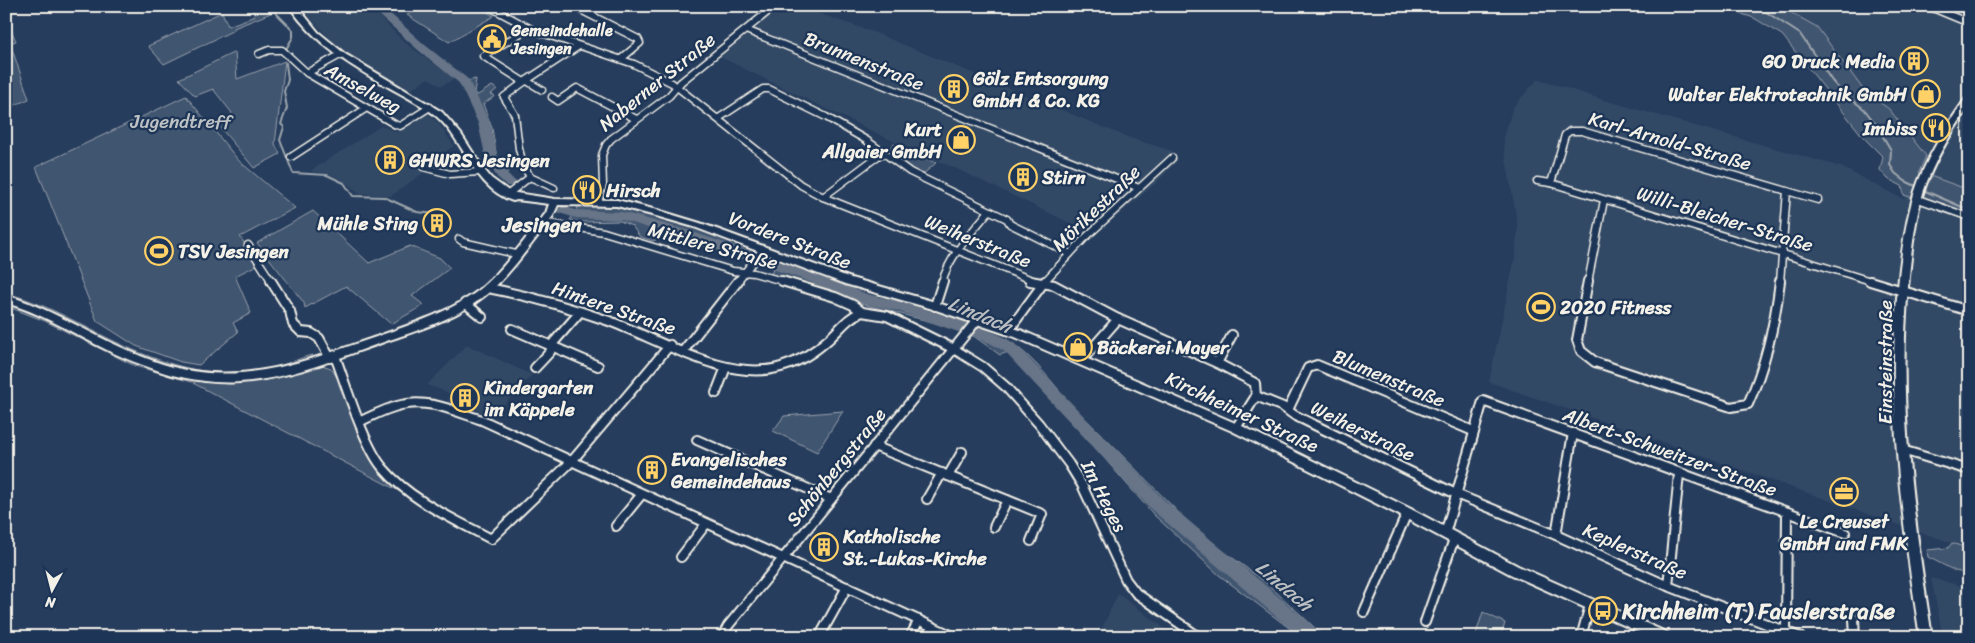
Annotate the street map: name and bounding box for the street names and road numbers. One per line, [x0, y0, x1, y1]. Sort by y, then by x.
street label: Brunnenstraße [799, 22, 929, 100]
street label: Naberner Straße [591, 24, 723, 140]
street label: Amselweg [318, 53, 408, 123]
street label: Karl-Arnold-Straße [1585, 102, 1755, 180]
street label: Mörikestraße [1043, 156, 1149, 260]
street label: Willi-Bleicher-Straße [1633, 176, 1818, 262]
street label: Vordere Straße [724, 201, 856, 279]
street label: Weiherstraße [919, 205, 1037, 278]
street label: Mittlere Straße [644, 213, 782, 279]
street label: Hintere Straße [547, 271, 681, 345]
street label: Einsteinstraße [1869, 300, 1902, 424]
street label: Blumenstraße [1328, 339, 1451, 417]
street label: Kirchheimer Straße [1160, 362, 1324, 462]
street label: Weiherstraße [1305, 391, 1421, 471]
street label: Albert-Schweitzer-Straße [1557, 398, 1782, 506]
street label: Schönbergstraße [777, 400, 895, 534]
street label: Im Heges [1071, 453, 1136, 538]
street label: Keplerstraße [1577, 513, 1693, 589]

